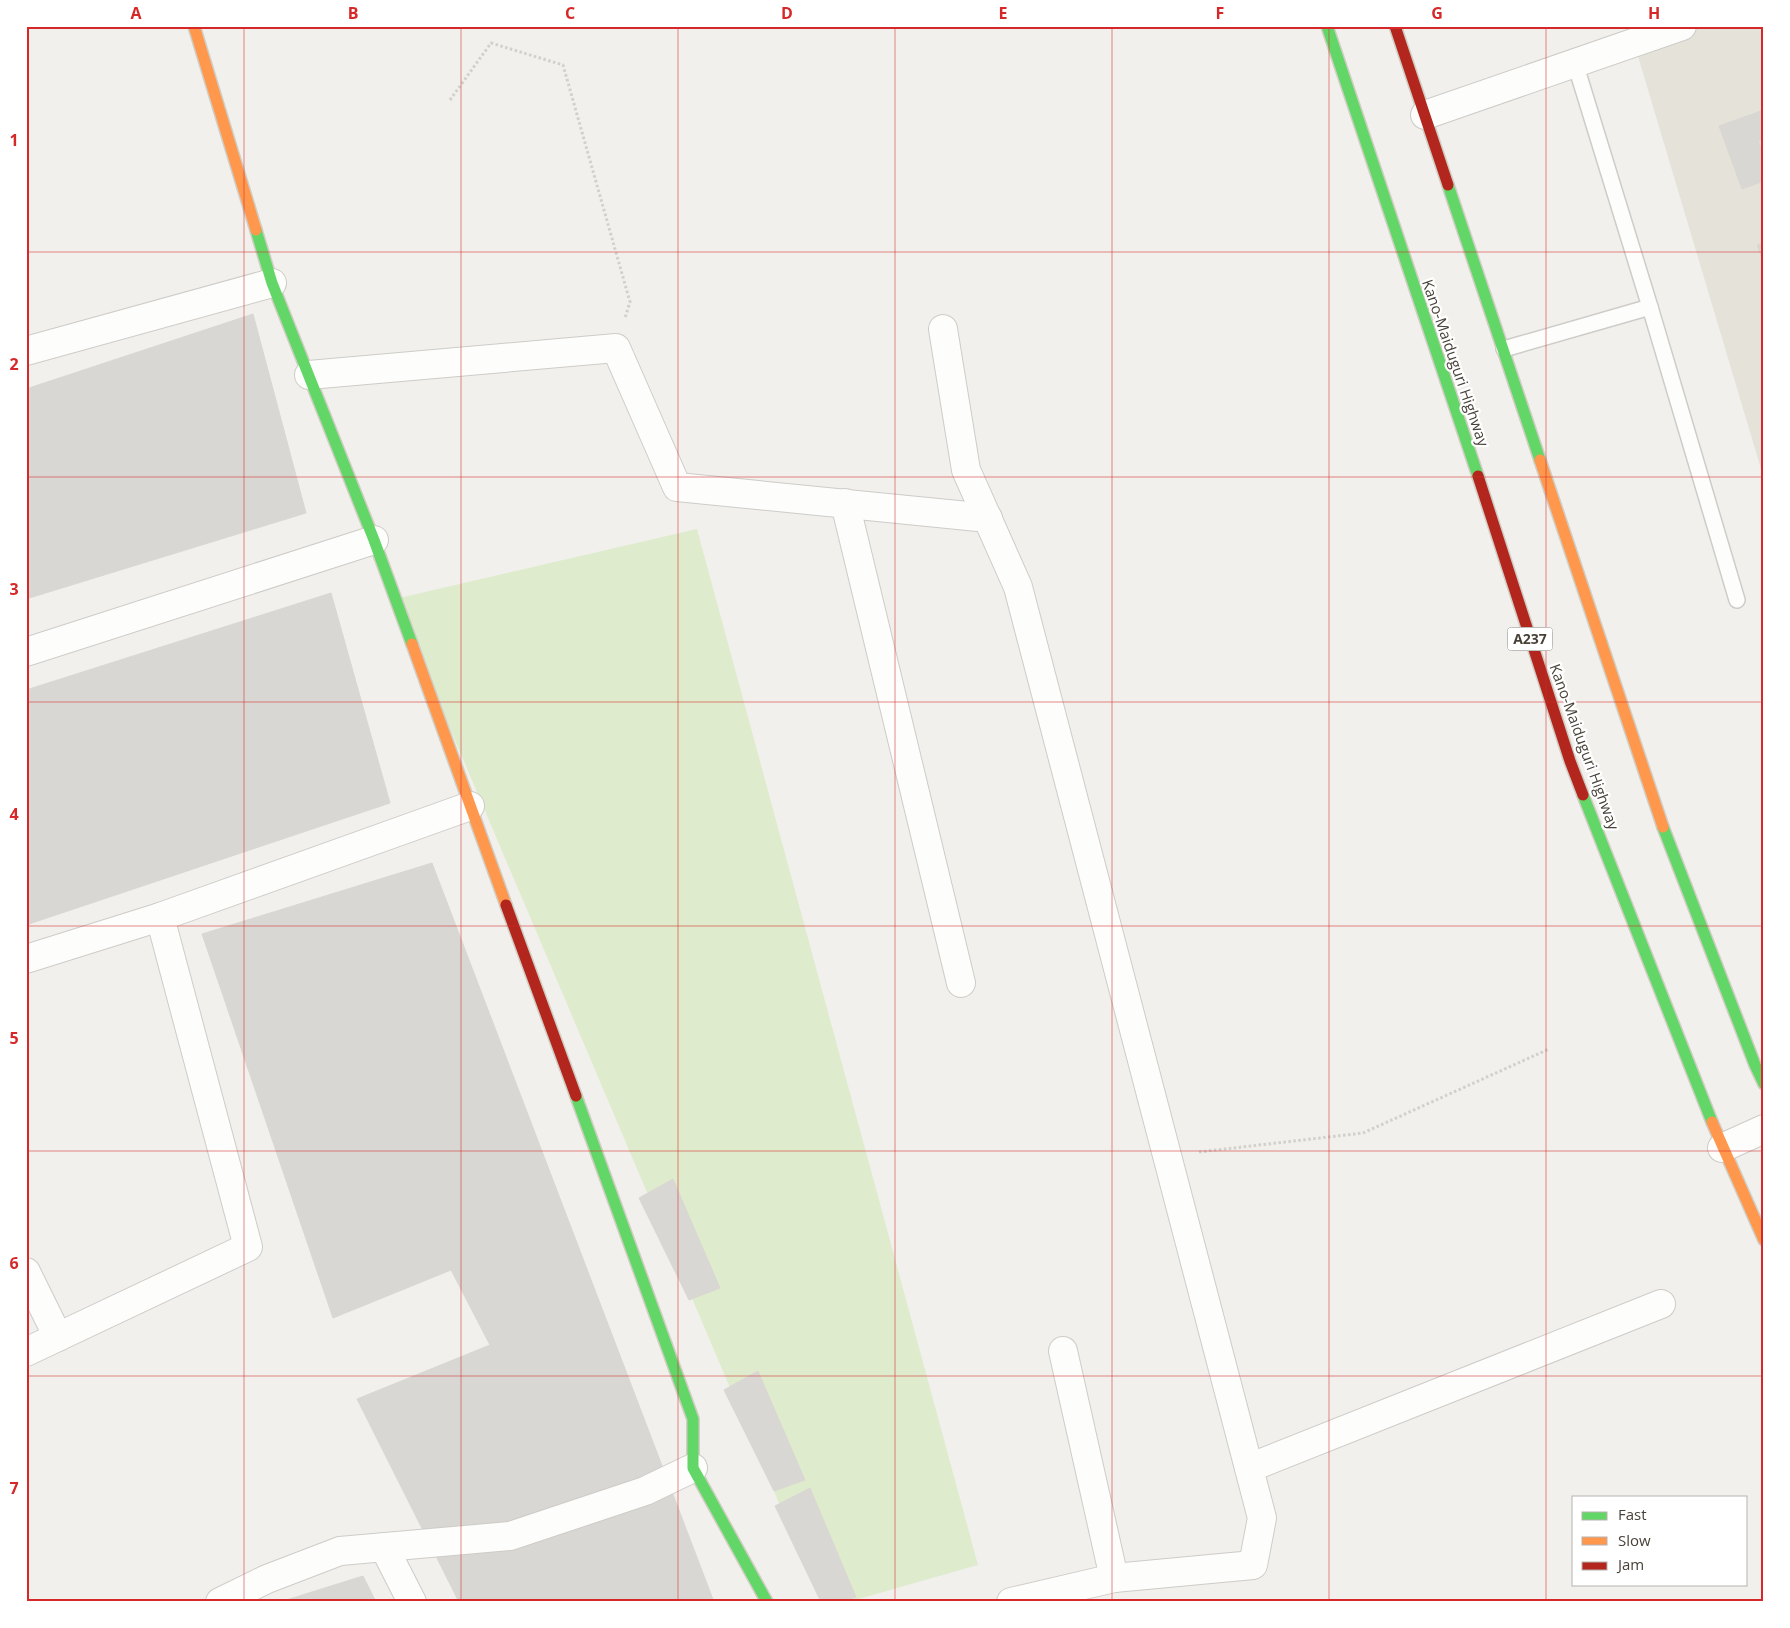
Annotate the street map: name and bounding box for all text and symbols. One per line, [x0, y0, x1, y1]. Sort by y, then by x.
text: A [130, 2, 142, 24]
text: B [348, 2, 358, 24]
text: C [565, 2, 575, 24]
text: D [781, 2, 793, 24]
text: E [999, 2, 1008, 24]
text: F [1216, 2, 1224, 24]
text: G [1431, 2, 1443, 24]
text: H [1648, 2, 1660, 24]
text: 1 [9, 129, 19, 151]
street label: Kano-Maiduguri Highway [1418, 277, 1494, 449]
text: 2 [9, 353, 19, 375]
text: 3 [9, 578, 19, 600]
road number: A237 [1508, 628, 1552, 650]
street label: Kano-Maiduguri Highway [1546, 661, 1624, 833]
text: 4 [9, 803, 19, 825]
text: 5 [9, 1027, 19, 1049]
text: 6 [9, 1252, 19, 1274]
text: 7 [9, 1477, 19, 1499]
legend [1572, 1496, 1748, 1586]
text: Fast [1618, 1504, 1647, 1524]
text: Slow [1618, 1530, 1651, 1550]
text: Jam [1616, 1554, 1644, 1574]

